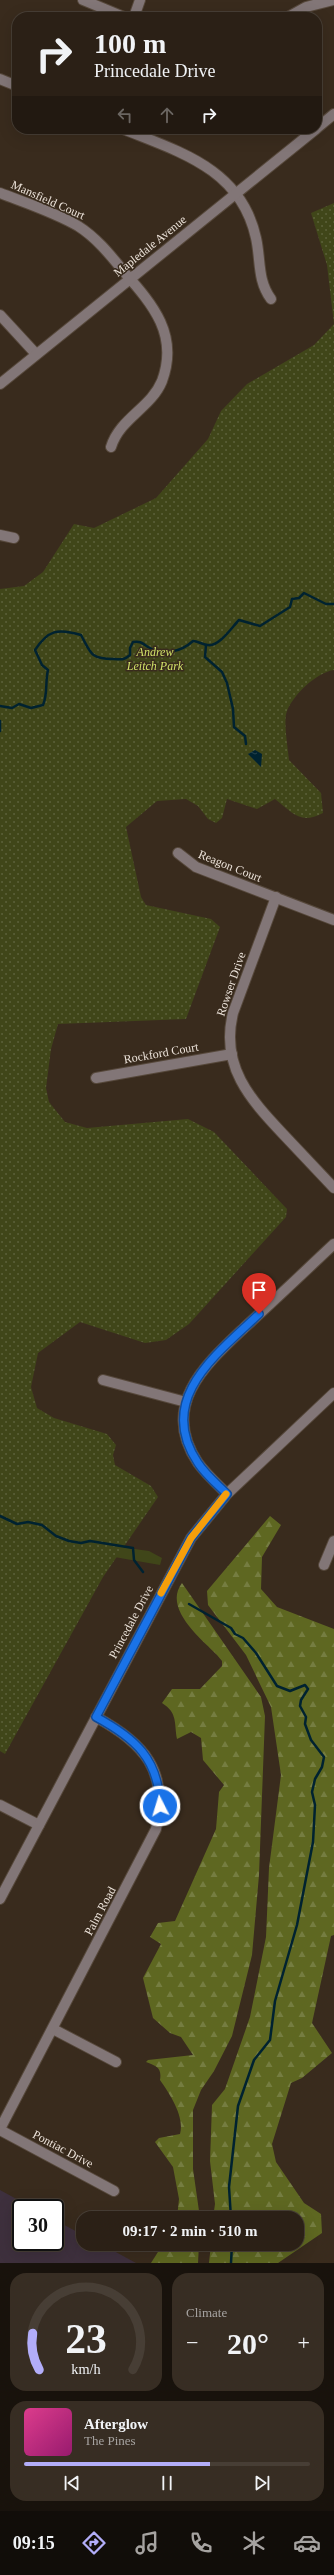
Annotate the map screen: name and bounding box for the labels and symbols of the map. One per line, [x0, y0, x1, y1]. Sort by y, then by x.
street label: Mansfield Court [9, 178, 88, 223]
street label: Mapledale Avenue [111, 212, 189, 280]
park label: Andrew Leitch Park [126, 645, 184, 673]
street label: Reagon Court [196, 847, 264, 885]
street label: Rowser Drive [213, 950, 249, 1018]
street label: Rockford Court [123, 1039, 200, 1066]
pin [242, 1273, 276, 1314]
street label: Princedale Drive [106, 1583, 156, 1661]
position arrow [139, 1785, 181, 1827]
street label: Palm Road [81, 1884, 119, 1938]
street label: Pontiac Drive [30, 2127, 96, 2171]
speed limit sign: 30 [12, 2199, 64, 2251]

